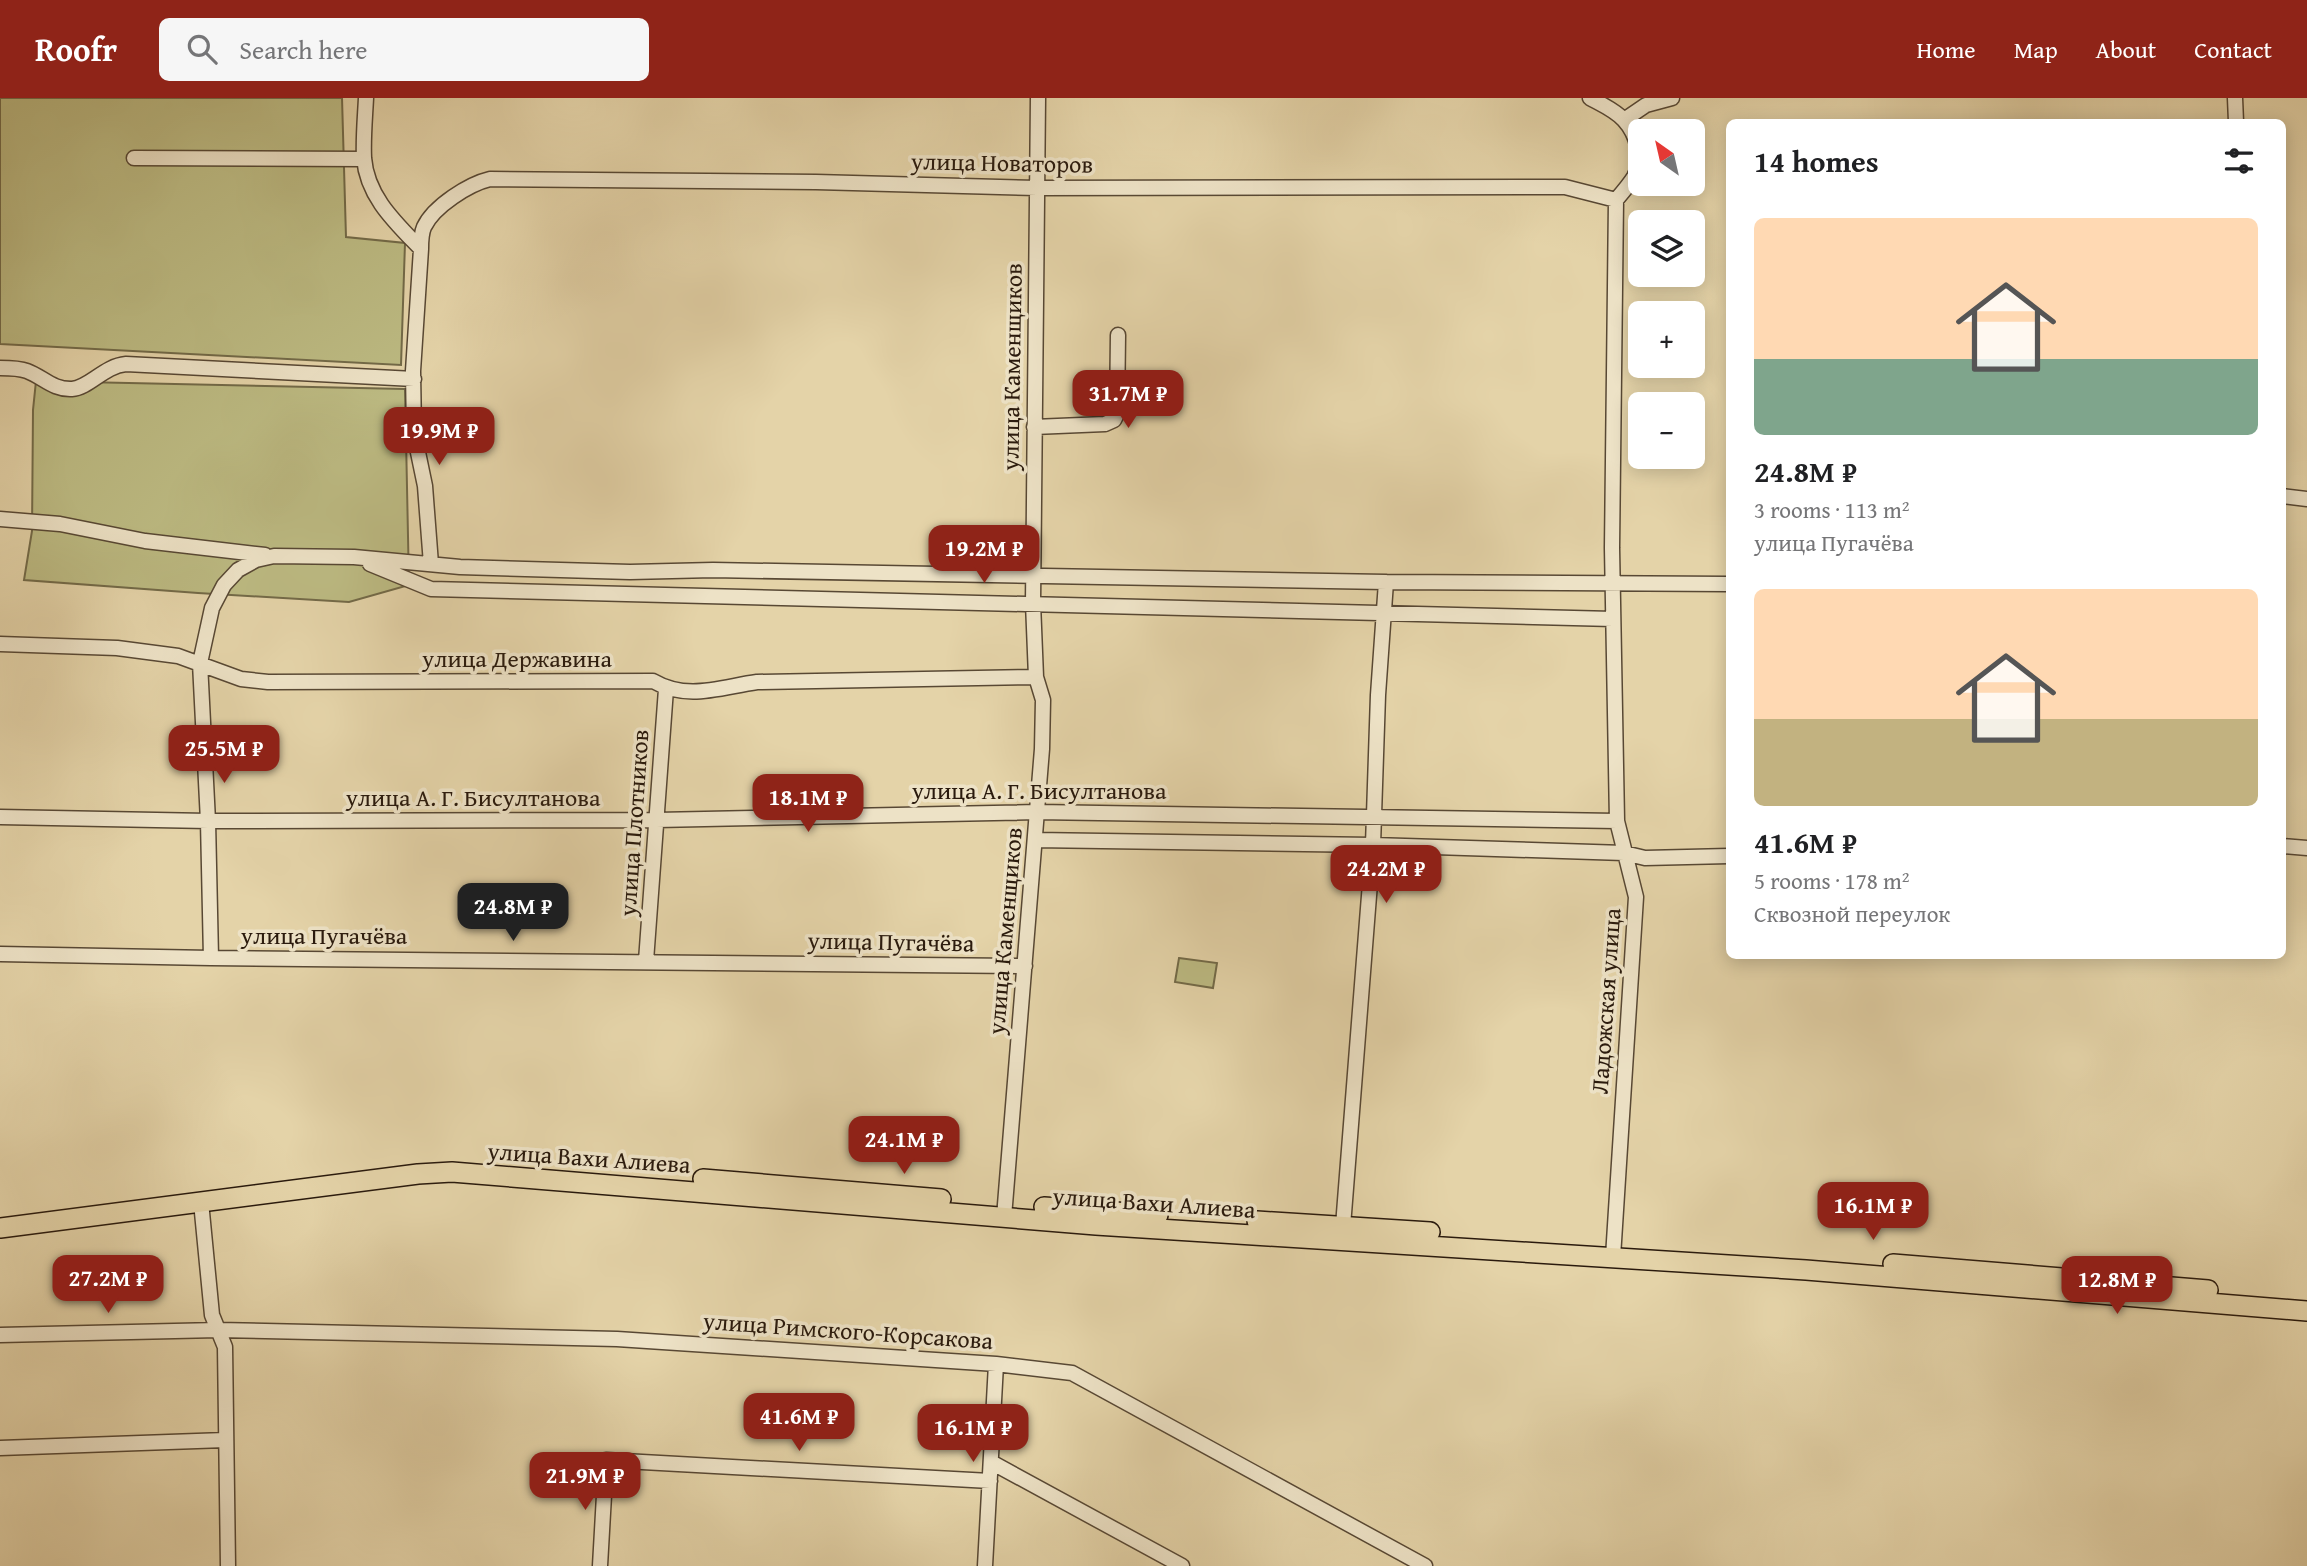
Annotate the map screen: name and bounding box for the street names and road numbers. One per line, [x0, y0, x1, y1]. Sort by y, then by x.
street label: улица Новаторов [910, 143, 1093, 182]
street label: улица Каменщиков [992, 263, 1031, 472]
street label: улица Державина [421, 641, 613, 676]
street label: улица Плотников [609, 728, 657, 919]
street label: улица А. Г. Бисултанова [911, 773, 1167, 808]
street label: улица А. Г. Бисултанова [345, 780, 601, 815]
street label: улица Каменщиков [978, 826, 1031, 1037]
street label: Ладожская улица [1582, 906, 1629, 1095]
street label: улица Пугачёва [240, 918, 408, 953]
street label: улица Пугачёва [806, 923, 975, 960]
street label: улица Вахи Алиева [485, 1133, 692, 1182]
street label: улица Вахи Алиева [1050, 1178, 1257, 1227]
street label: улица Римского-Корсакова [701, 1303, 995, 1358]

